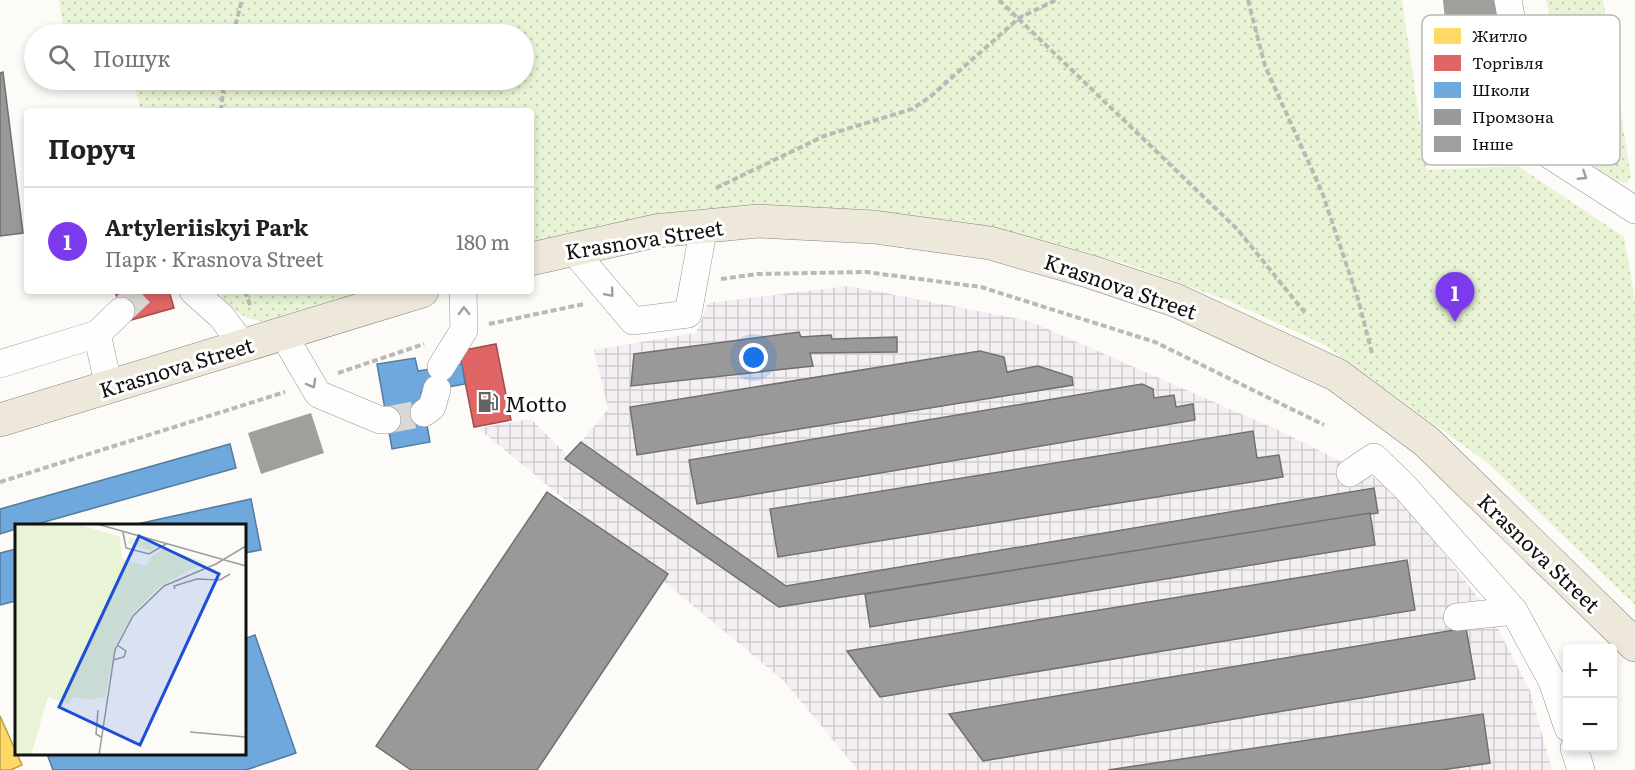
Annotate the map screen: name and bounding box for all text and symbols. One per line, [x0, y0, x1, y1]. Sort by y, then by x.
legend [1422, 15, 1620, 165]
text: Житло [1472, 23, 1527, 47]
search box [24, 24, 534, 90]
icon: search [45, 41, 78, 74]
text: Пошук [93, 41, 170, 74]
text: Торгівля [1472, 50, 1544, 74]
text: Школи [1472, 77, 1530, 101]
text: Промзона [1472, 104, 1554, 128]
text: Поруч [48, 128, 136, 167]
text: Інше [1472, 131, 1513, 155]
one-way arrow [1577, 169, 1587, 181]
text: Artyleriiskyi Park [105, 210, 308, 243]
street label: Krasnova Street [563, 210, 726, 266]
text: 1 [63, 226, 72, 256]
text: 180 m [456, 226, 510, 256]
text: Парк · Krasnova Street [105, 243, 324, 273]
street label: Krasnova Street [1040, 244, 1202, 326]
pin: 1 [1436, 272, 1474, 322]
one-way arrow [603, 286, 614, 297]
one-way arrow [457, 307, 470, 316]
street label: Krasnova Street [95, 328, 257, 404]
your location [739, 343, 768, 372]
one-way arrow [305, 378, 317, 388]
place label: Motto [505, 387, 567, 418]
fuel station icon: Motto [476, 390, 500, 414]
street label: Krasnova Street [1472, 485, 1609, 619]
inset map [15, 524, 246, 755]
map controls [1563, 644, 1617, 752]
button: + [1563, 644, 1617, 698]
button: − [1563, 698, 1617, 752]

